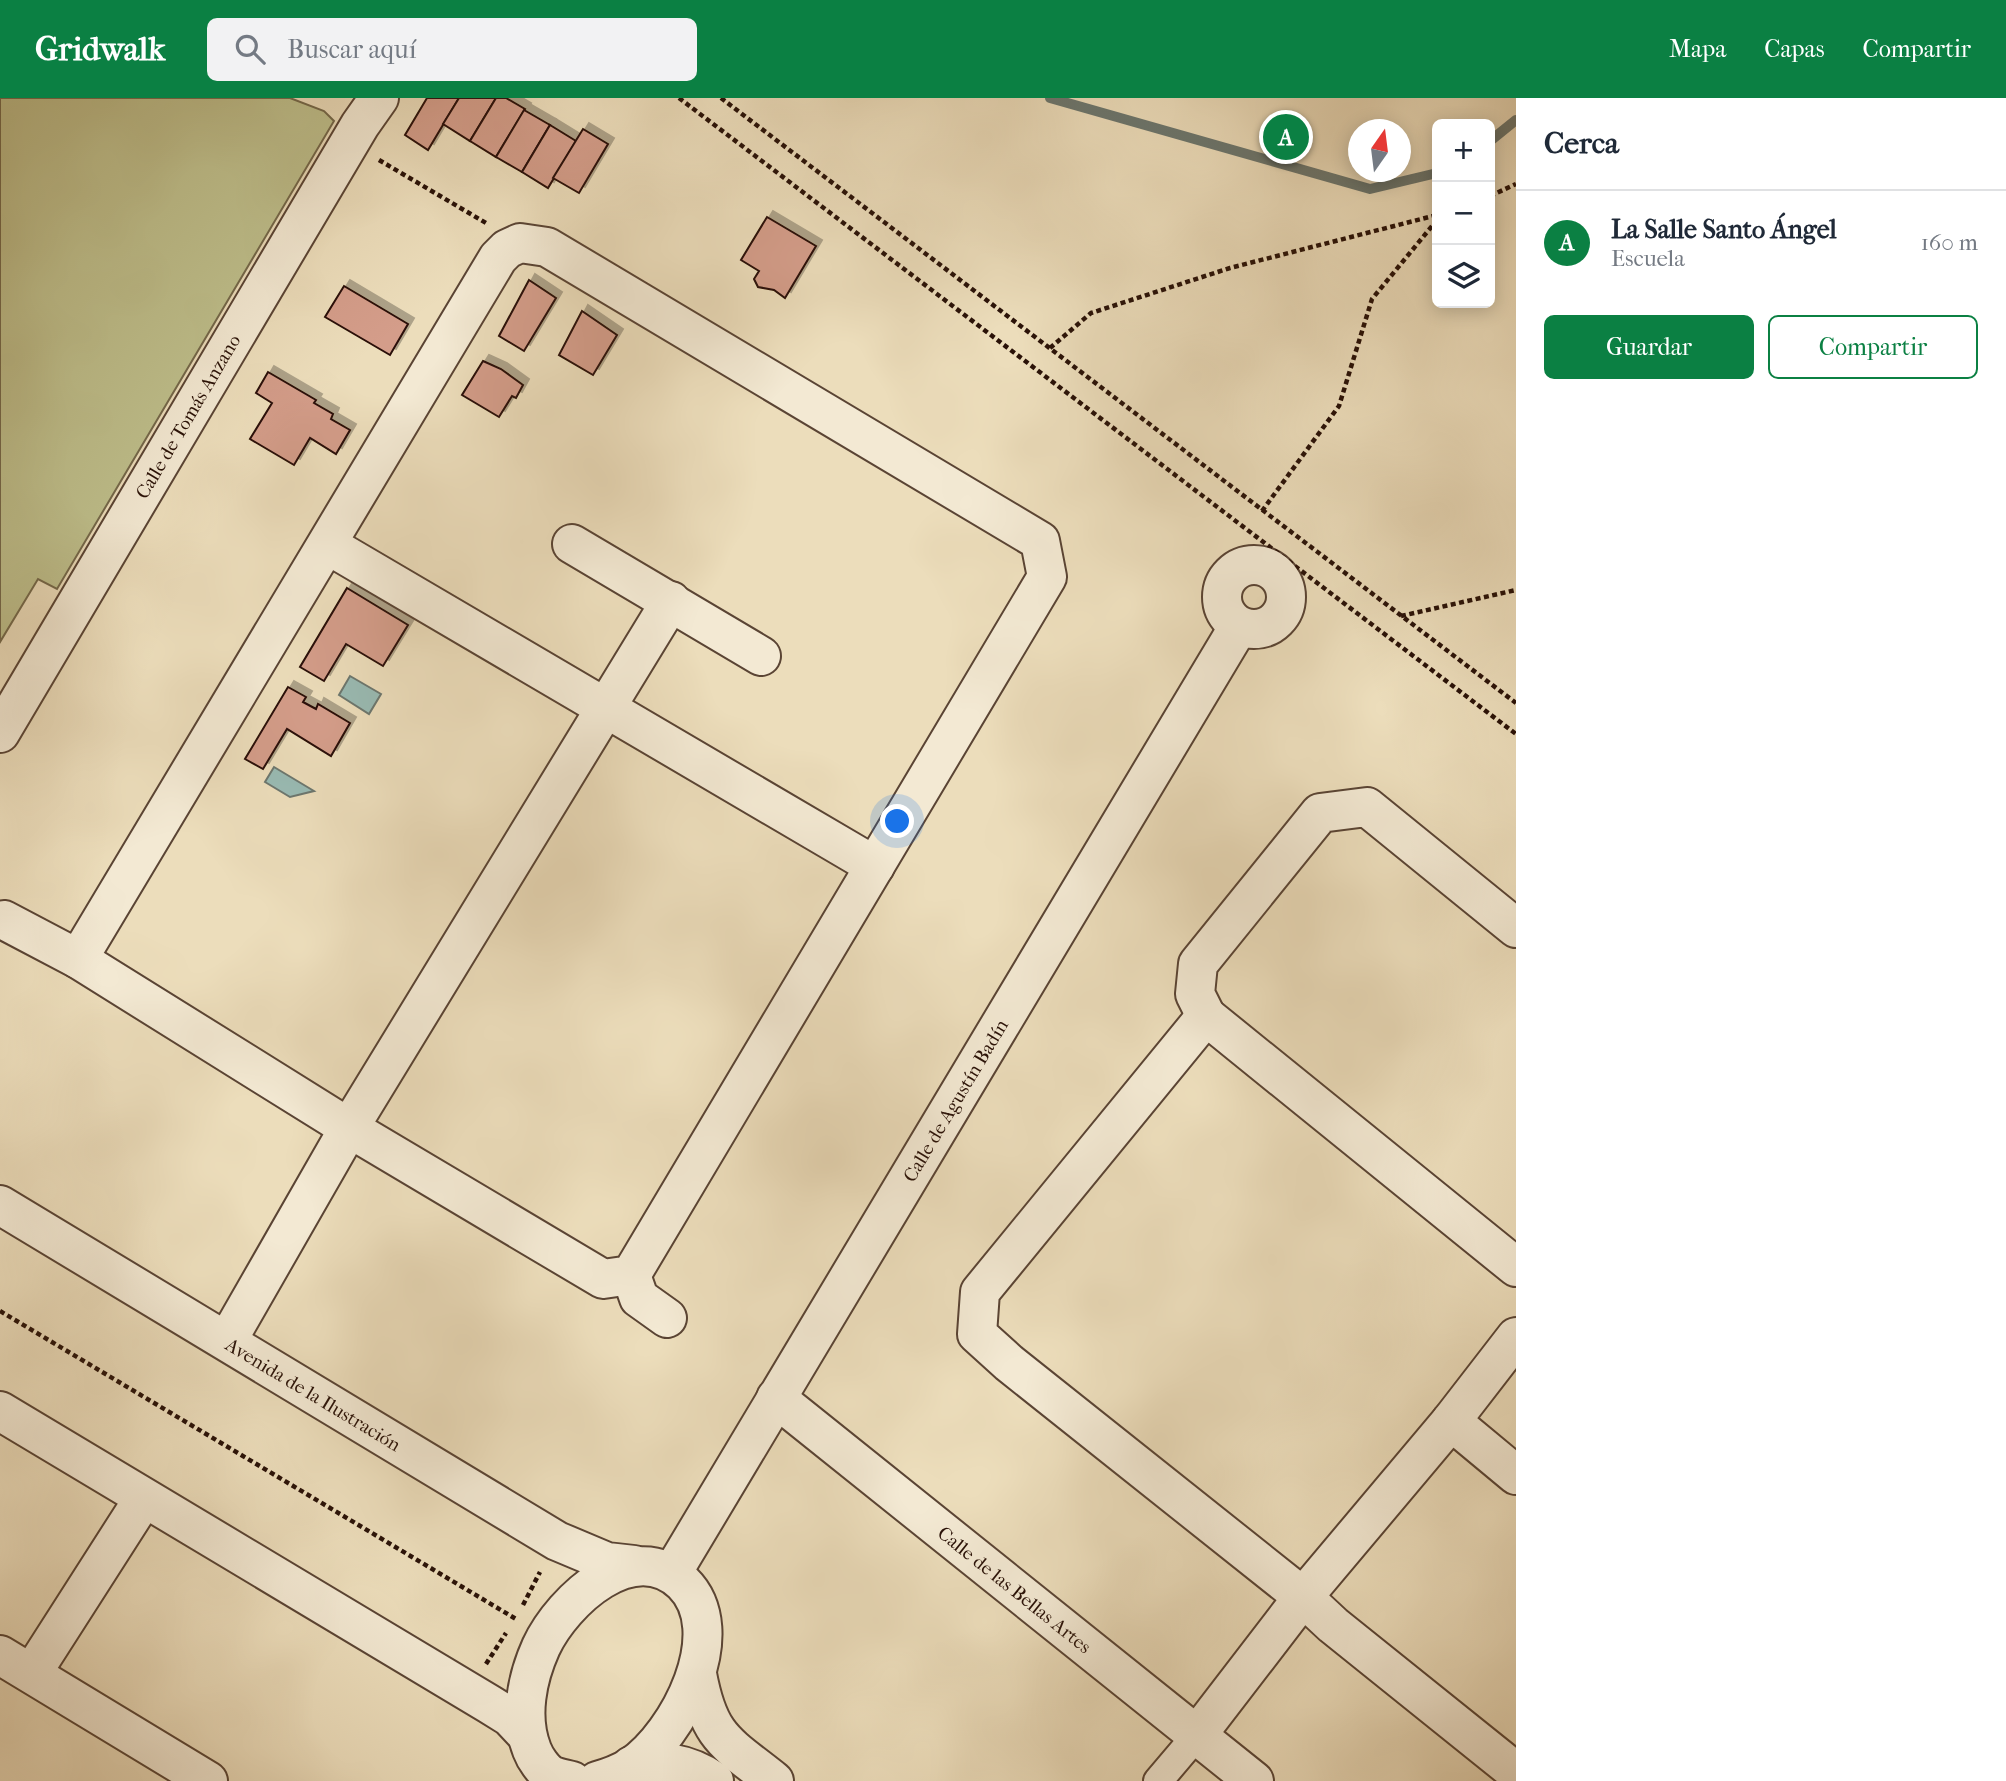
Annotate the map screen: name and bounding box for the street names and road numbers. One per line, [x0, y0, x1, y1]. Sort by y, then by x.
street label: Calle de Tomás Anzano [131, 331, 246, 503]
street label: Calle de Agustín Badín [899, 1016, 1013, 1186]
street label: Avenida de la Ilustración [220, 1333, 404, 1456]
street label: Calle de las Bellas Artes [933, 1522, 1095, 1658]

